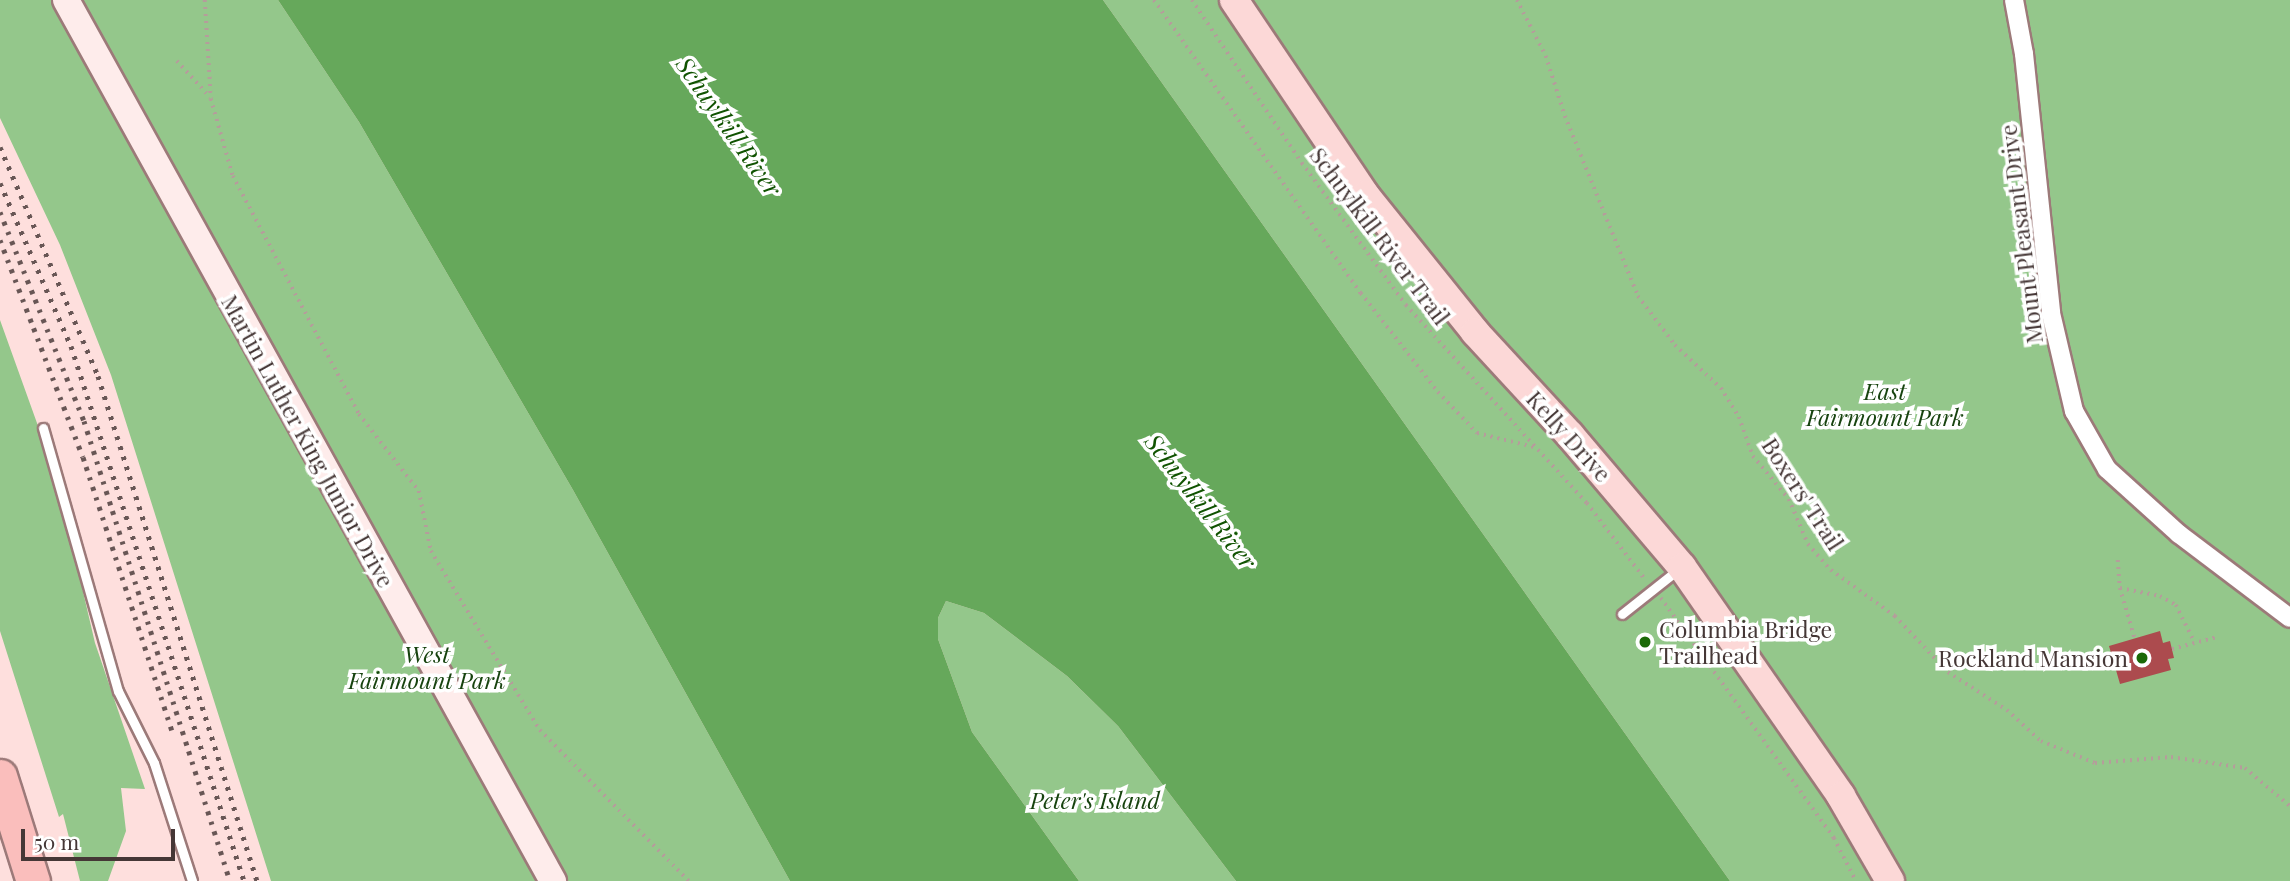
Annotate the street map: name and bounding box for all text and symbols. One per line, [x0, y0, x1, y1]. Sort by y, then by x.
water label: Schuylkill River [670, 50, 788, 202]
street label: Mount Pleasant Drive [1994, 122, 2048, 346]
street label: Schuylkill River Trail [1304, 141, 1456, 331]
street label: Martin Luther King Junior Drive [216, 290, 400, 592]
park label: East Fairmount Park [1806, 377, 1964, 431]
street label: Kelly Drive [1521, 385, 1617, 487]
water label: Schuylkill River [1139, 427, 1263, 575]
street label: Boxers' Trail [1756, 432, 1850, 556]
place label: Columbia Bridge Trailhead [1659, 615, 1833, 669]
marker: Columbia Bridge Trailhead [1637, 634, 1653, 650]
park label: West Fairmount Park [348, 640, 506, 694]
place label: Rockland Mansion [1938, 644, 2128, 672]
marker: Rockland Mansion [2134, 650, 2150, 666]
park label: Peter's Island [1030, 786, 1160, 814]
scale bar [24, 814, 178, 858]
text: 50 m [34, 827, 79, 855]

